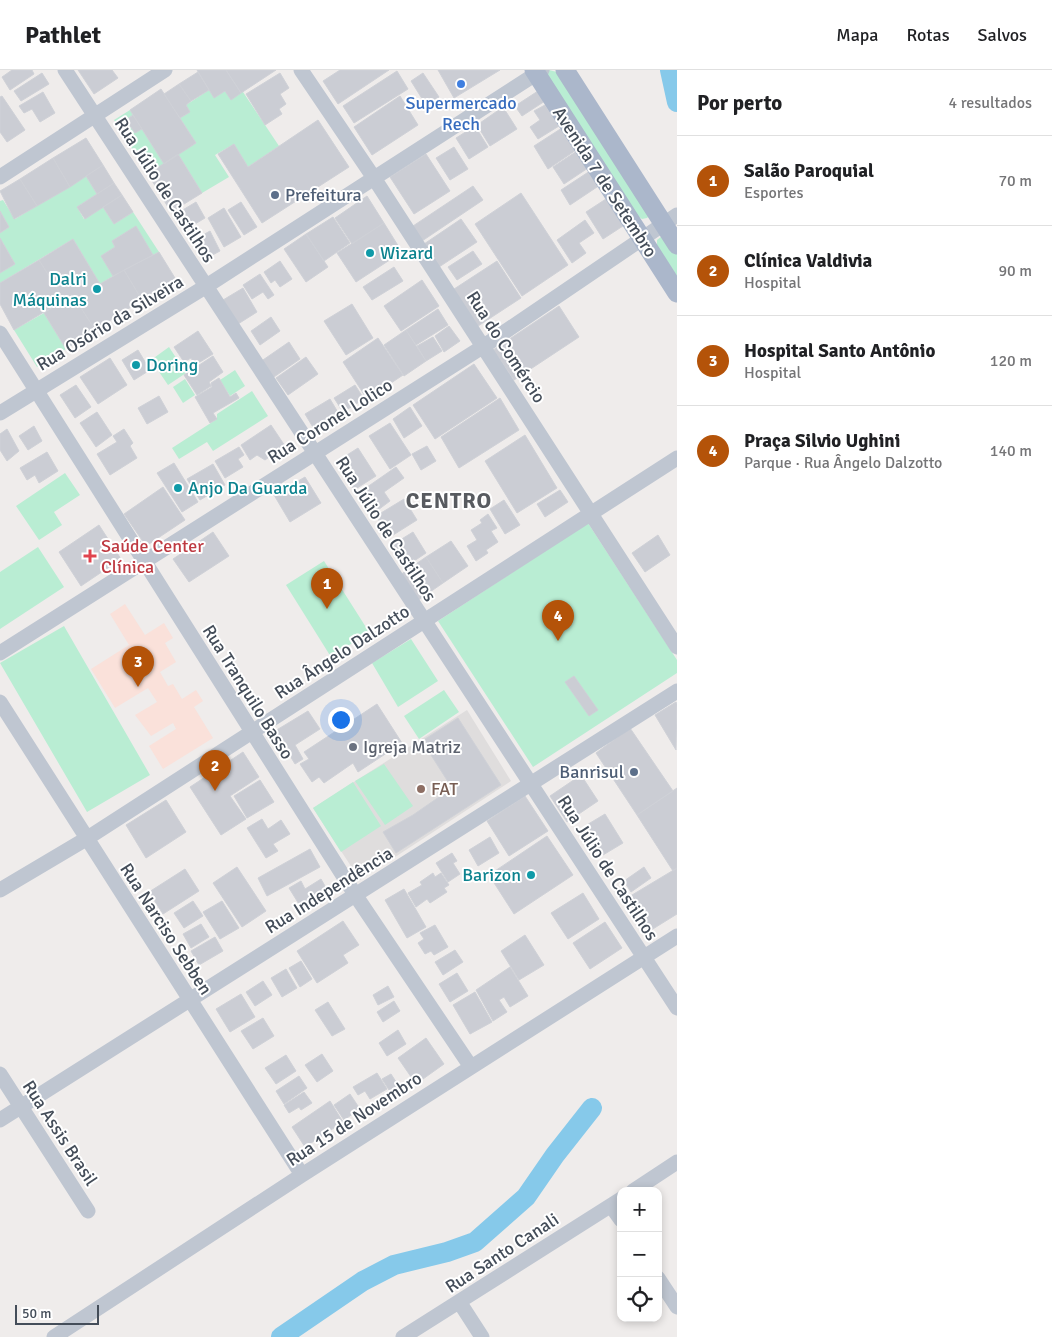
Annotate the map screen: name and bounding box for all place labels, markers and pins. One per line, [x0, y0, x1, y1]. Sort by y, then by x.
marker: Supermercado Rech [455, 78, 467, 90]
place label: Supermercado Rech [405, 92, 517, 135]
place label: Prefeitura [285, 184, 362, 206]
marker: Prefeitura [269, 189, 281, 201]
place label: Wizard [380, 242, 433, 264]
marker: Wizard [364, 247, 376, 259]
place label: Dalri Máquinas [12, 268, 87, 311]
marker: Dalri Máquinas [91, 283, 103, 295]
place label: Doring [146, 354, 198, 376]
marker: Doring [130, 359, 142, 371]
place label: Anjo Da Guarda [188, 477, 307, 499]
marker: Anjo Da Guarda [172, 482, 184, 494]
place label: Saúde Center Clínica [101, 535, 204, 578]
marker: Saúde Center Clínica [83, 549, 97, 563]
pin: 1 [311, 568, 343, 609]
pin: 4 [542, 600, 574, 641]
pin: 3 [122, 646, 154, 687]
place label: Igreja Matriz [363, 736, 461, 758]
marker: Igreja Matriz [347, 741, 359, 753]
pin: 2 [199, 750, 231, 791]
place label: Banrisul [559, 761, 624, 783]
marker: Banrisul [628, 766, 640, 778]
place label: FAT [431, 778, 458, 800]
marker: FAT [415, 783, 427, 795]
place label: Barizon [462, 864, 521, 886]
marker: Barizon [525, 869, 537, 881]

